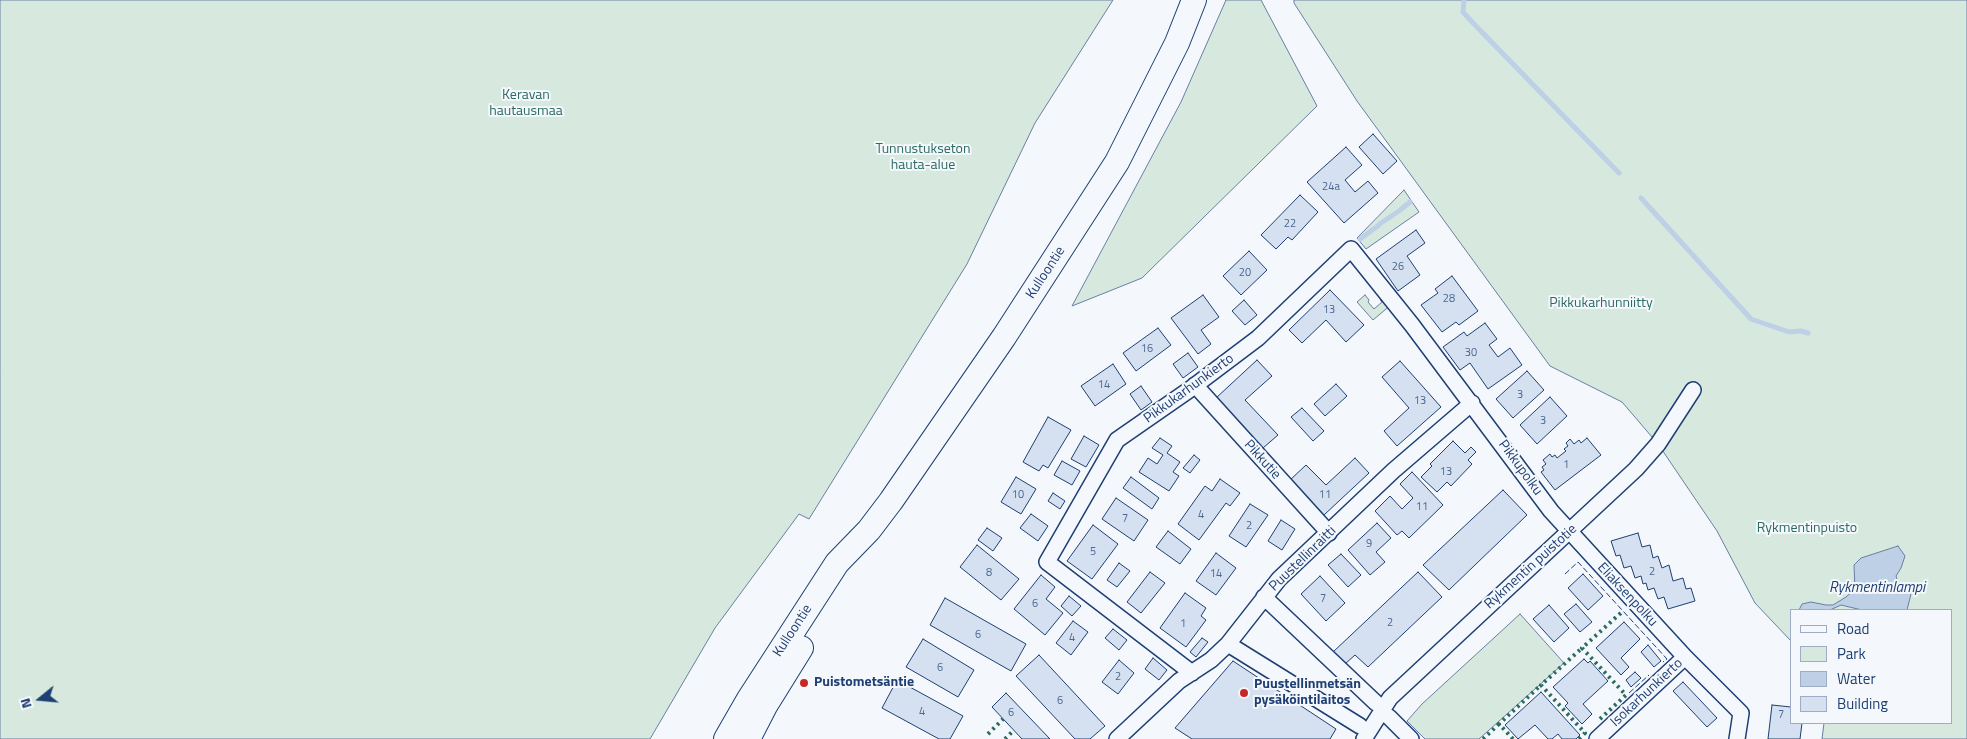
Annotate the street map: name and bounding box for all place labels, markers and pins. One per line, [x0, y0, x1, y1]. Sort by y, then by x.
place label: Puistometsäntie [814, 675, 914, 691]
marker: Puistometsäntie [798, 677, 810, 689]
place label: Puustellinmetsän pysäköintilaitos [1254, 677, 1361, 710]
marker: Puustellinmetsän pysäköintilaitos [1238, 687, 1250, 699]

